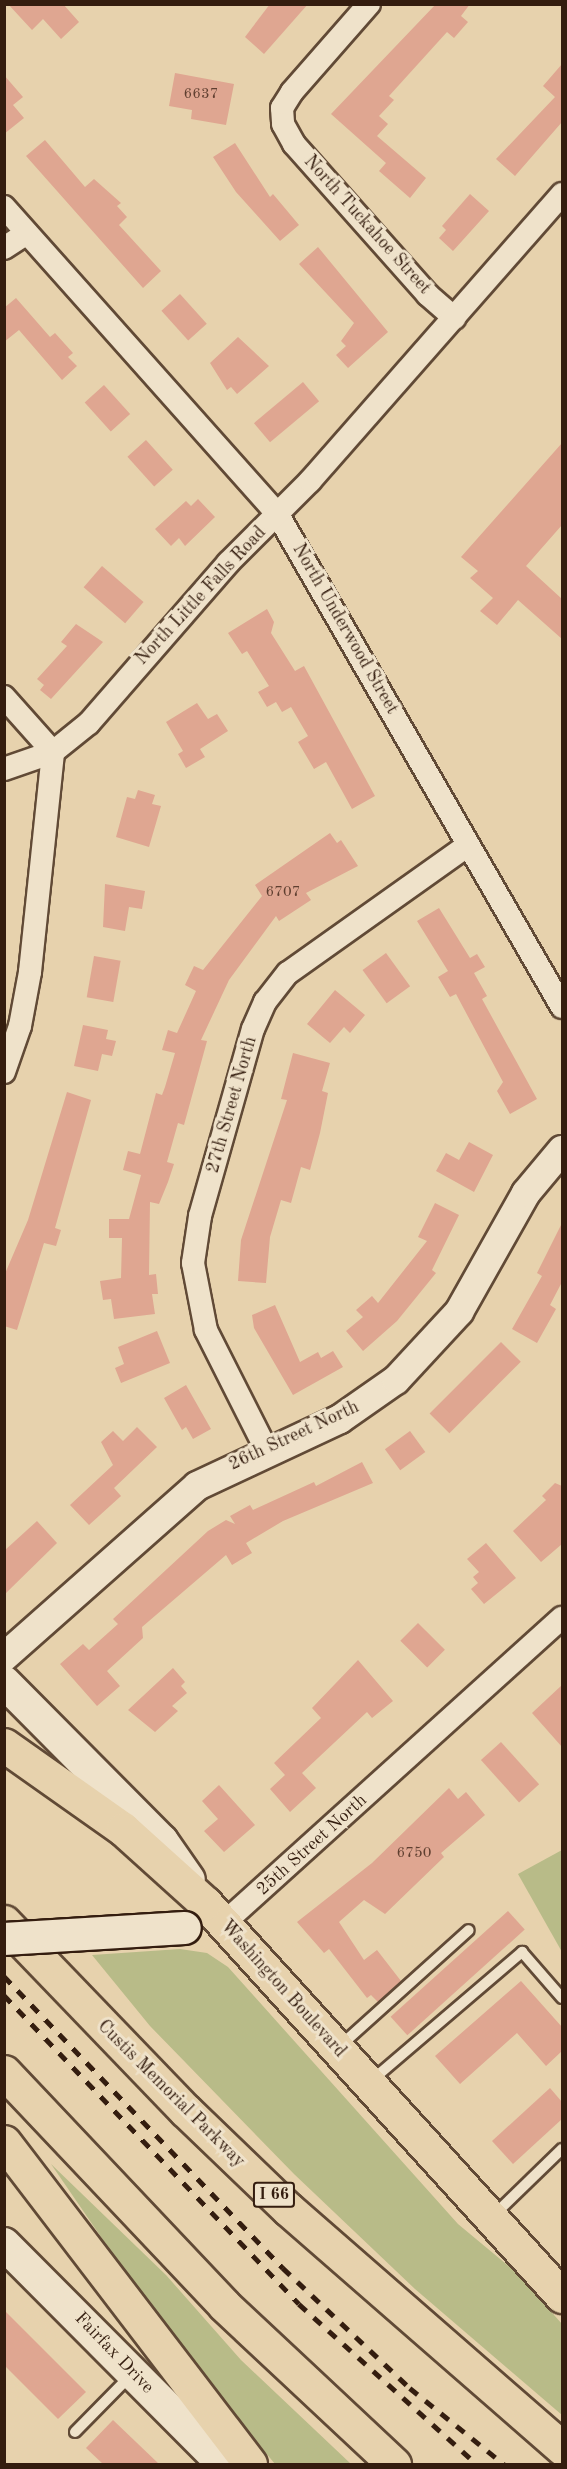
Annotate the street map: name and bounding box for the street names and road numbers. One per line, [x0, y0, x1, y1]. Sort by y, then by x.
street label: North Tuckahoe Street [299, 151, 435, 299]
street label: North Little Falls Road [131, 522, 271, 670]
street label: North Underwood Street [287, 540, 403, 718]
street label: 27th Street North [202, 1034, 262, 1176]
street label: 26th Street North [226, 1396, 362, 1476]
street label: 25th Street North [252, 1790, 372, 1900]
street label: Washington Boulevard [216, 1916, 350, 2062]
street label: Custis Memorial Parkway [93, 2016, 249, 2172]
road number: I 66 [252, 2182, 296, 2208]
street label: Fairfax Drive [70, 2308, 158, 2398]

